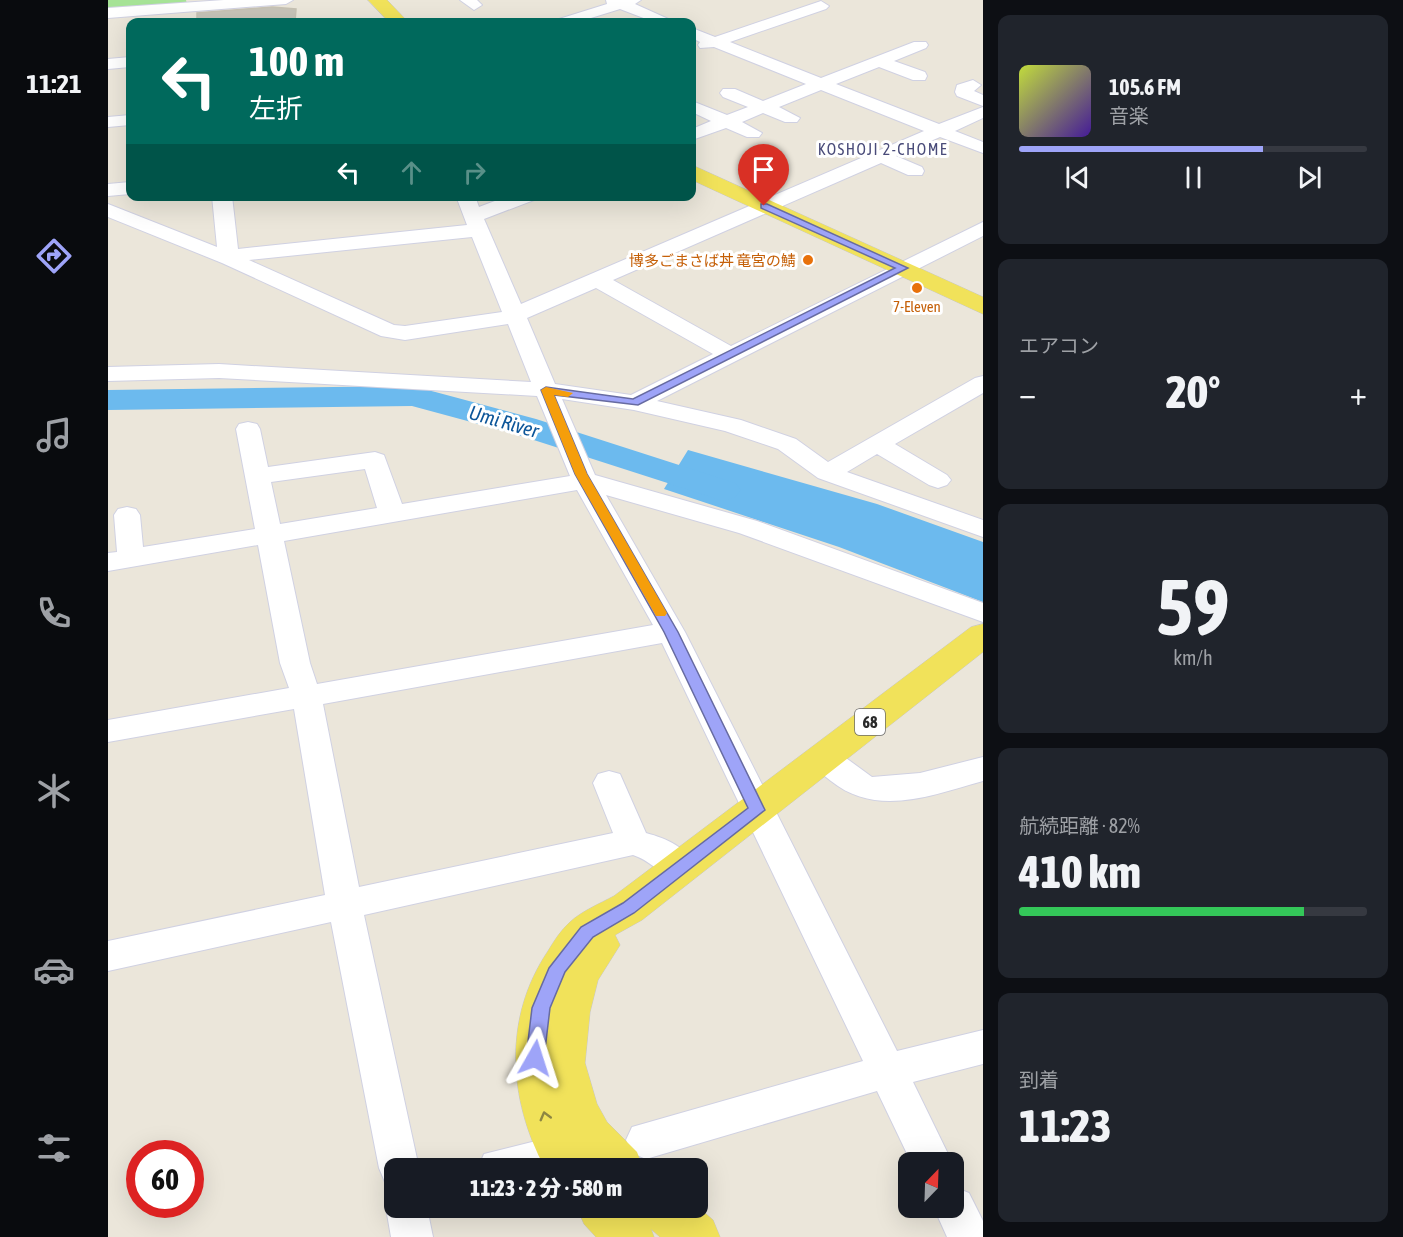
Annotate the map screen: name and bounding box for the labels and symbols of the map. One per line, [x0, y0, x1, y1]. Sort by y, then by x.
district label: KOSHOJI 2-CHOME [818, 140, 948, 158]
pin [738, 144, 789, 206]
place label: 博多ごまさば丼 竜宮の鯖 [629, 252, 796, 269]
marker: 博多ごまさば丼 竜宮の鯖 [801, 253, 815, 267]
marker: 7-Eleven [910, 281, 924, 295]
place label: 7-Eleven [893, 298, 941, 315]
water label: Umi River [467, 400, 542, 442]
road number: 68 [855, 709, 885, 735]
position arrow [503, 1026, 567, 1090]
one-way arrow [540, 1111, 552, 1122]
speed limit sign: 60 [126, 1140, 204, 1218]
north arrow [898, 1152, 964, 1218]

